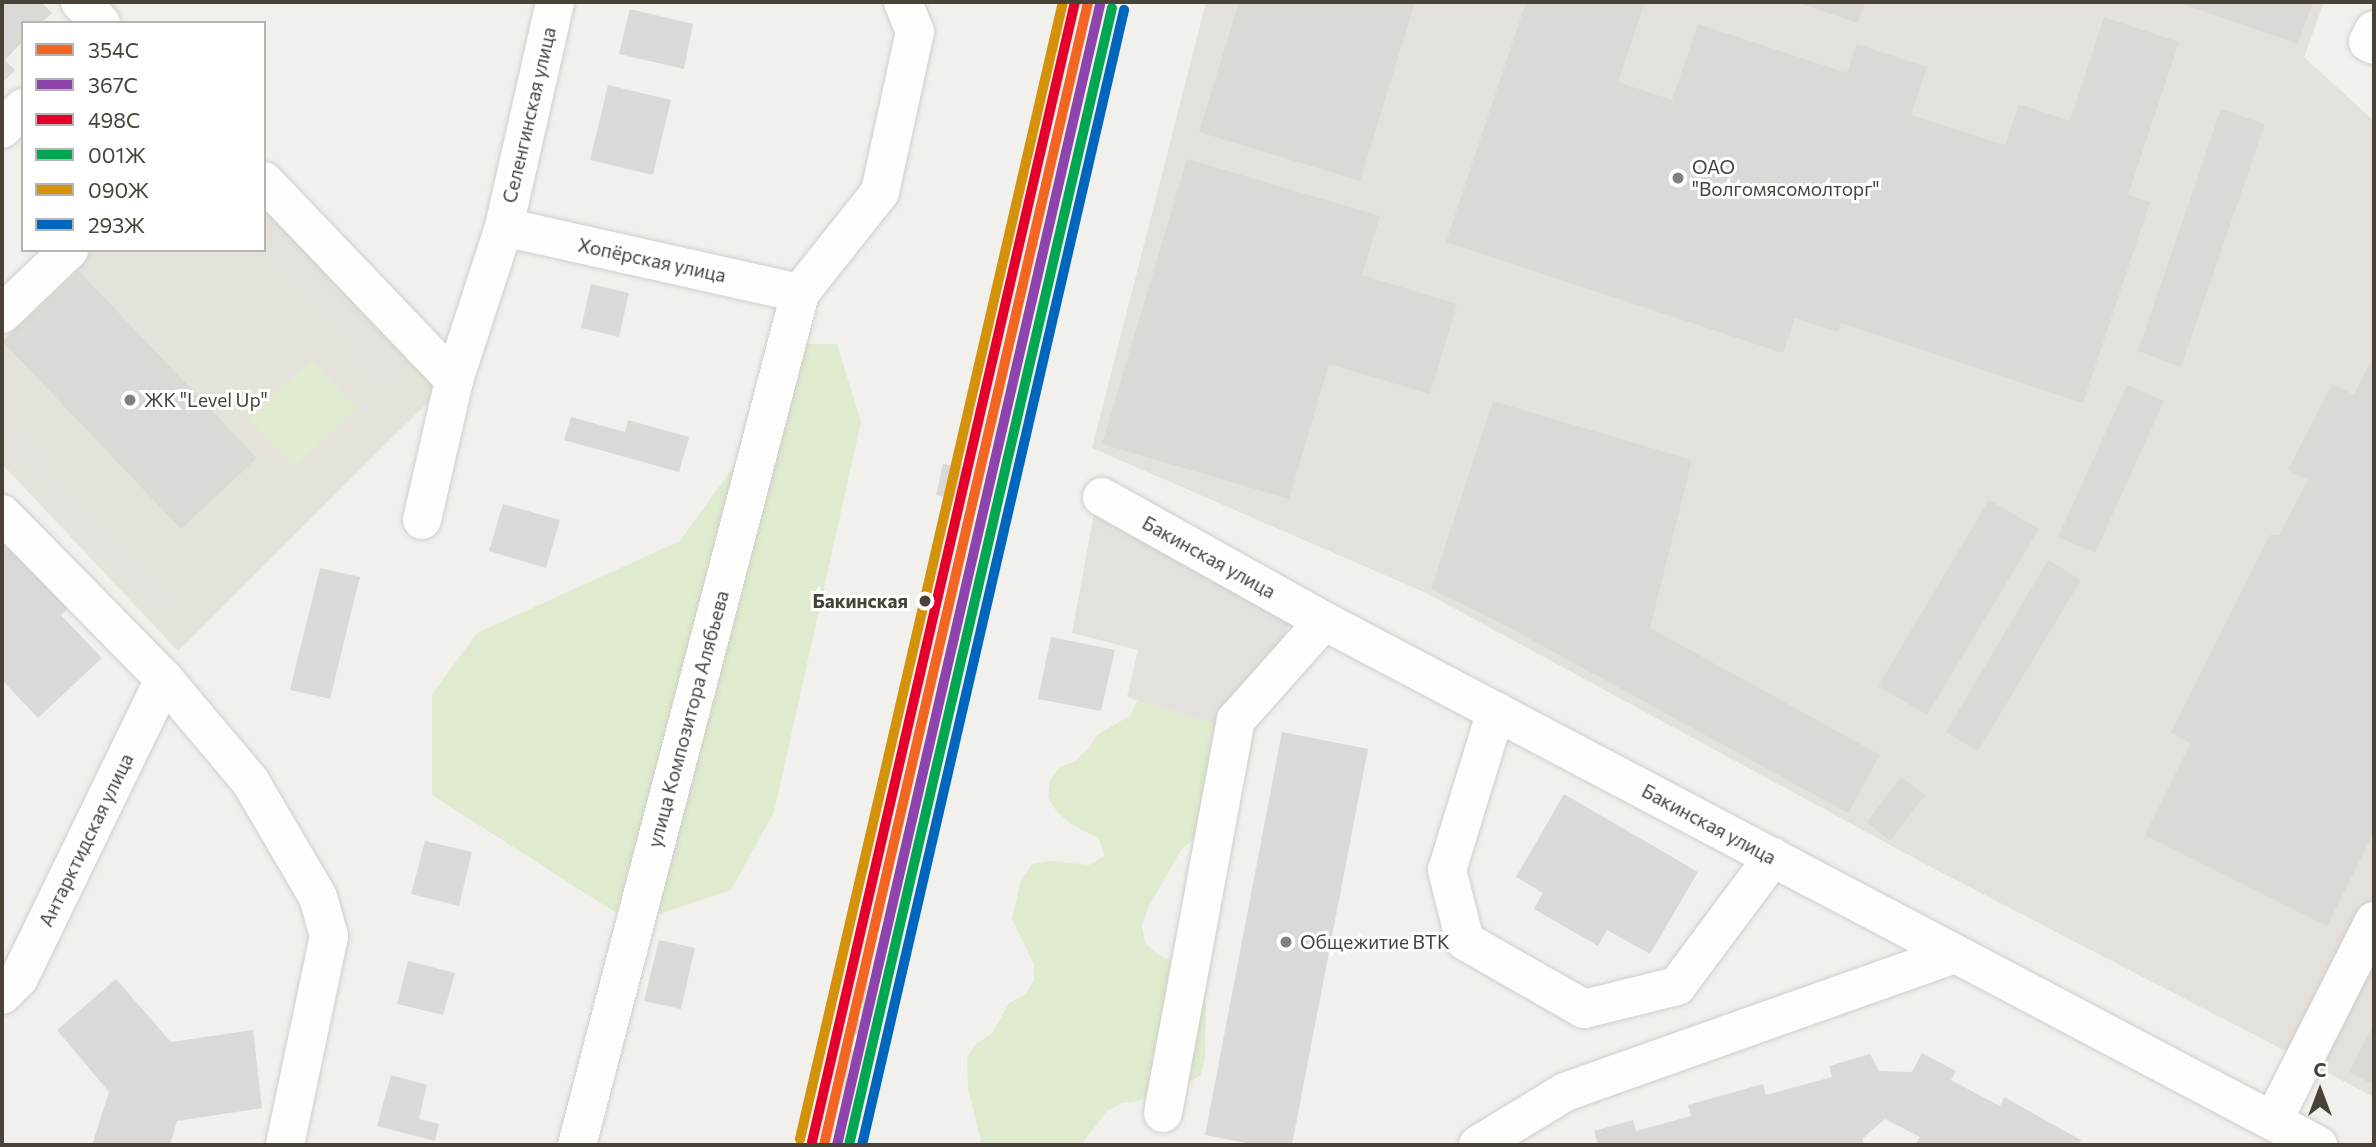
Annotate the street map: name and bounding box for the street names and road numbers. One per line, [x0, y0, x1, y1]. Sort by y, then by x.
street label: Селенгинская улица [498, 25, 560, 205]
street label: Хопёрская улица [576, 233, 728, 287]
street label: Бакинская улица [1138, 511, 1280, 603]
street label: улица Композитора Алябьева [643, 588, 733, 850]
street label: Антарктидская улица [34, 750, 138, 930]
street label: Бакинская улица [1638, 779, 1780, 869]

